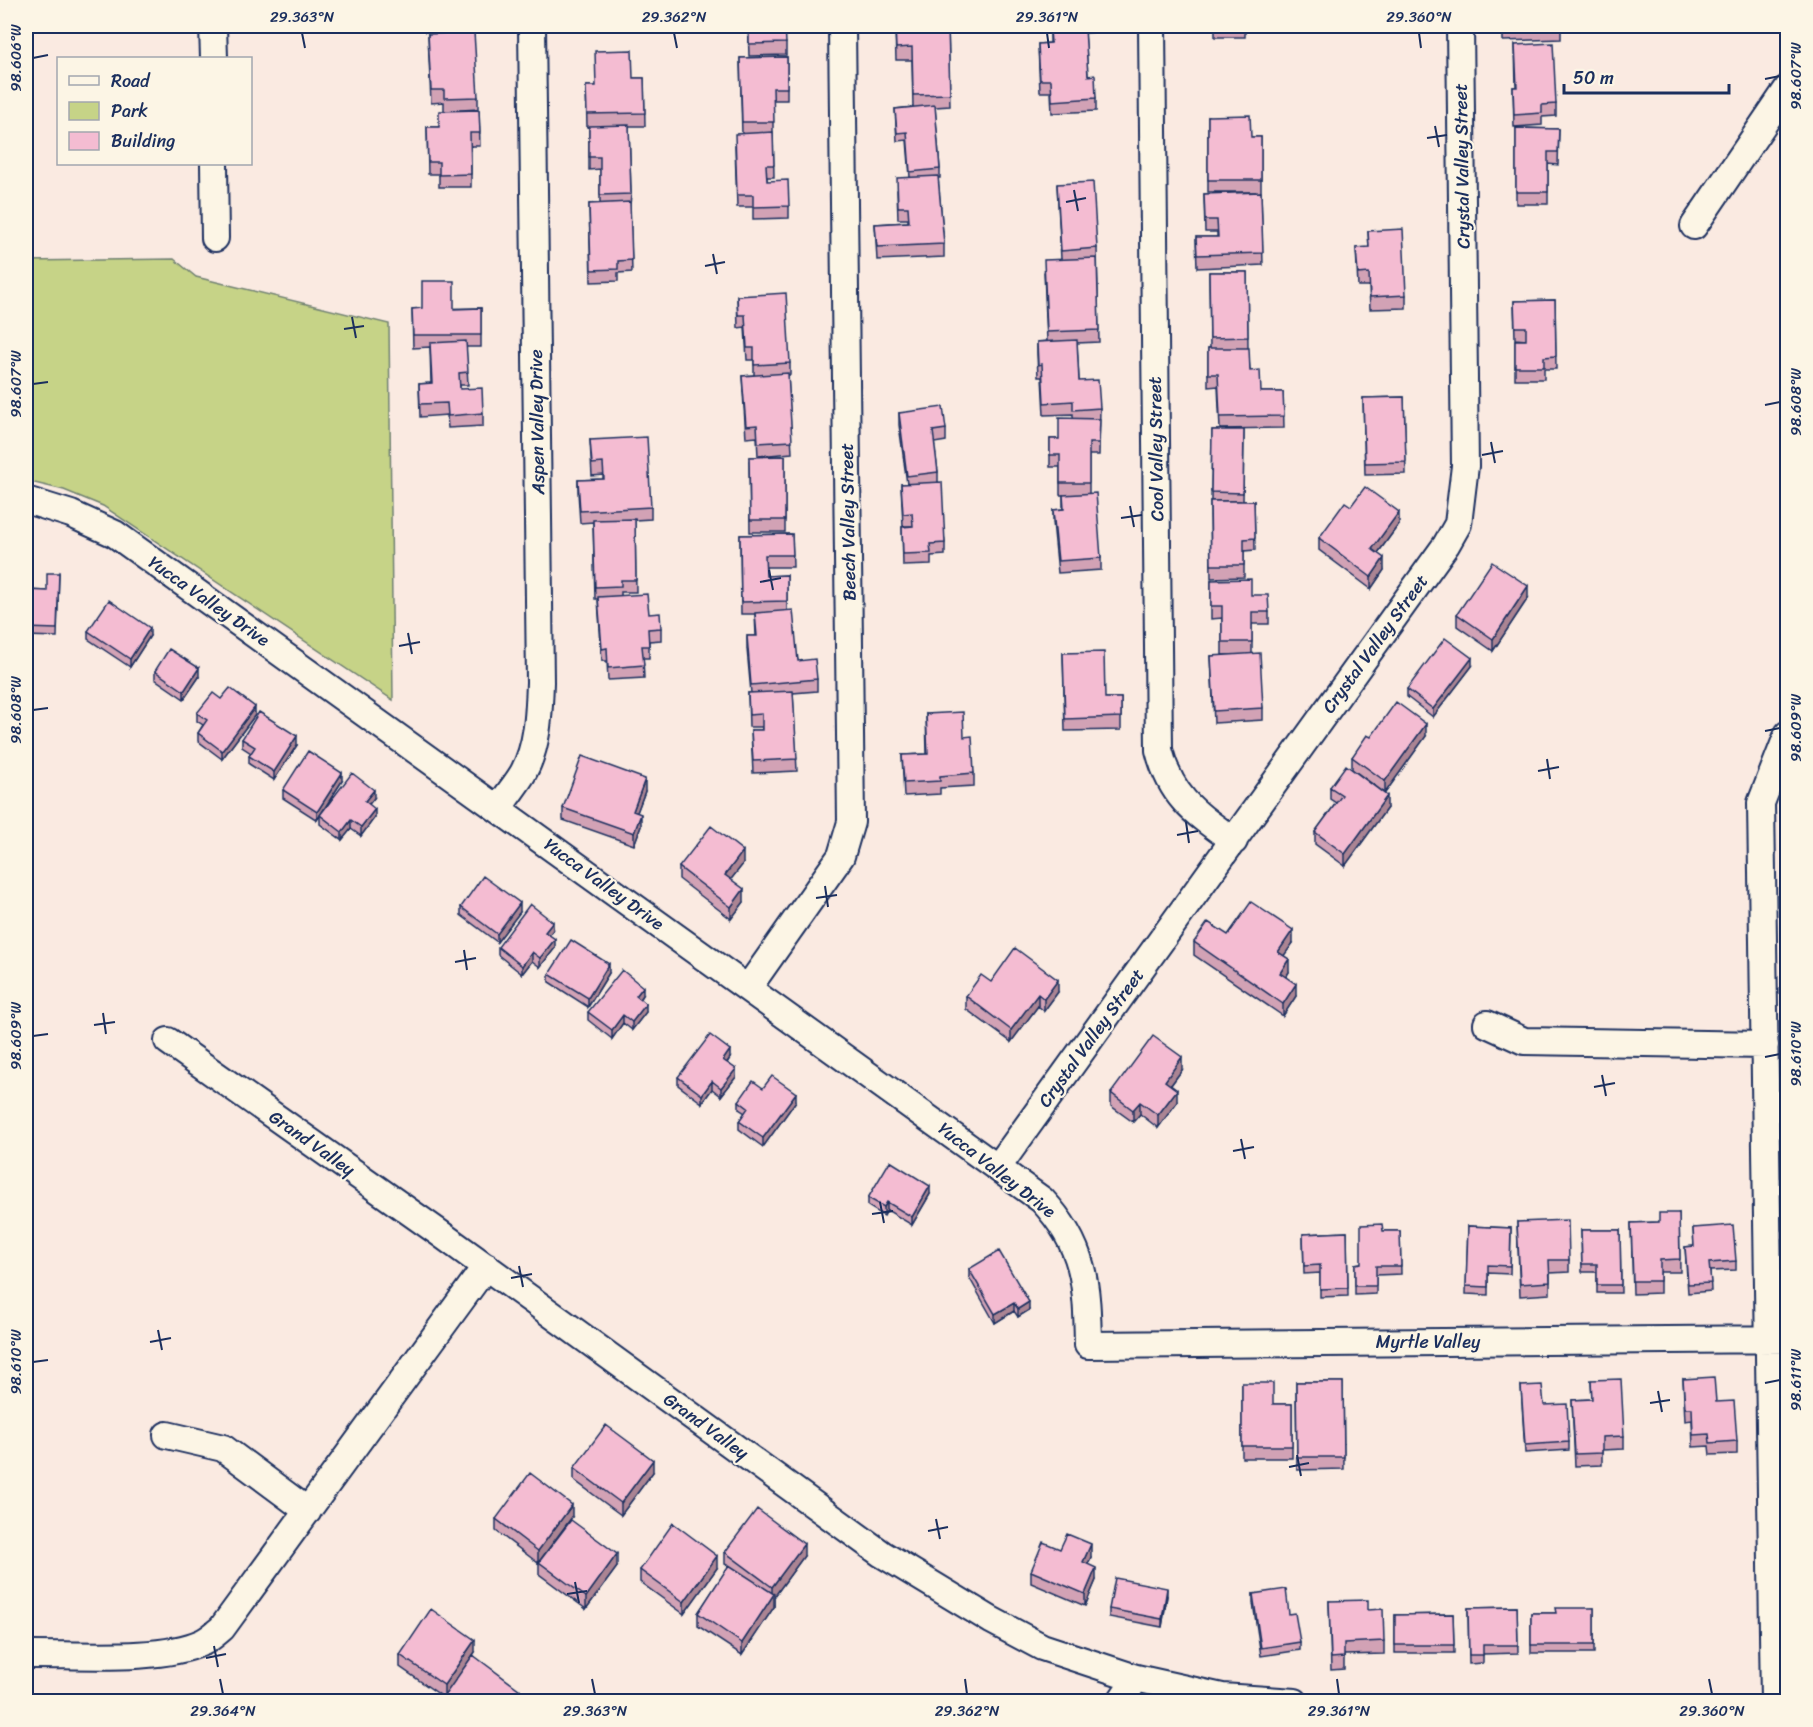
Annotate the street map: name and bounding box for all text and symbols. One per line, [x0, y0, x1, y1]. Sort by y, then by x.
text: 29.363°N [270, 4, 335, 30]
text: 29.362°N [642, 4, 707, 30]
text: 29.361°N [1016, 4, 1079, 30]
text: 29.360°N [1386, 4, 1452, 30]
text: 98.606°W [3, 24, 29, 92]
text: 98.607°W [1783, 42, 1809, 110]
legend [57, 57, 252, 165]
scale bar [1564, 57, 1729, 95]
text: 50 m [1573, 62, 1614, 94]
text: Road [111, 65, 151, 97]
street label: Crystal Valley Street [1445, 83, 1479, 249]
text: Park [111, 95, 148, 127]
text: Building [111, 125, 175, 157]
street label: Aspen Valley Drive [520, 349, 554, 496]
text: 98.607°W [3, 350, 29, 418]
text: 98.608°W [1783, 368, 1809, 436]
street label: Cool Valley Street [1139, 376, 1173, 522]
street label: Beech Valley Street [831, 443, 865, 601]
street label: Yucca Valley Drive [141, 547, 277, 655]
street label: Crystal Valley Street [1313, 567, 1437, 720]
text: 98.608°W [3, 676, 29, 744]
text: 98.609°W [1783, 694, 1809, 762]
street label: Yucca Valley Drive [537, 829, 671, 939]
street label: Crystal Valley Street [1029, 961, 1153, 1114]
text: 98.609°W [3, 1002, 29, 1070]
text: 98.610°W [1783, 1021, 1809, 1087]
street label: Grand Valley [262, 1101, 363, 1185]
street label: Yucca Valley Drive [931, 1113, 1063, 1227]
street label: Myrtle Valley [1376, 1326, 1481, 1358]
text: 98.610°W [3, 1329, 29, 1395]
text: 98.611°W [1783, 1348, 1809, 1411]
street label: Grand Valley [656, 1384, 756, 1469]
text: 29.364°N [190, 1698, 256, 1724]
text: 29.363°N [563, 1698, 628, 1724]
text: 29.362°N [935, 1698, 1000, 1724]
text: 29.361°N [1308, 1698, 1371, 1724]
text: 29.360°N [1679, 1698, 1745, 1724]

